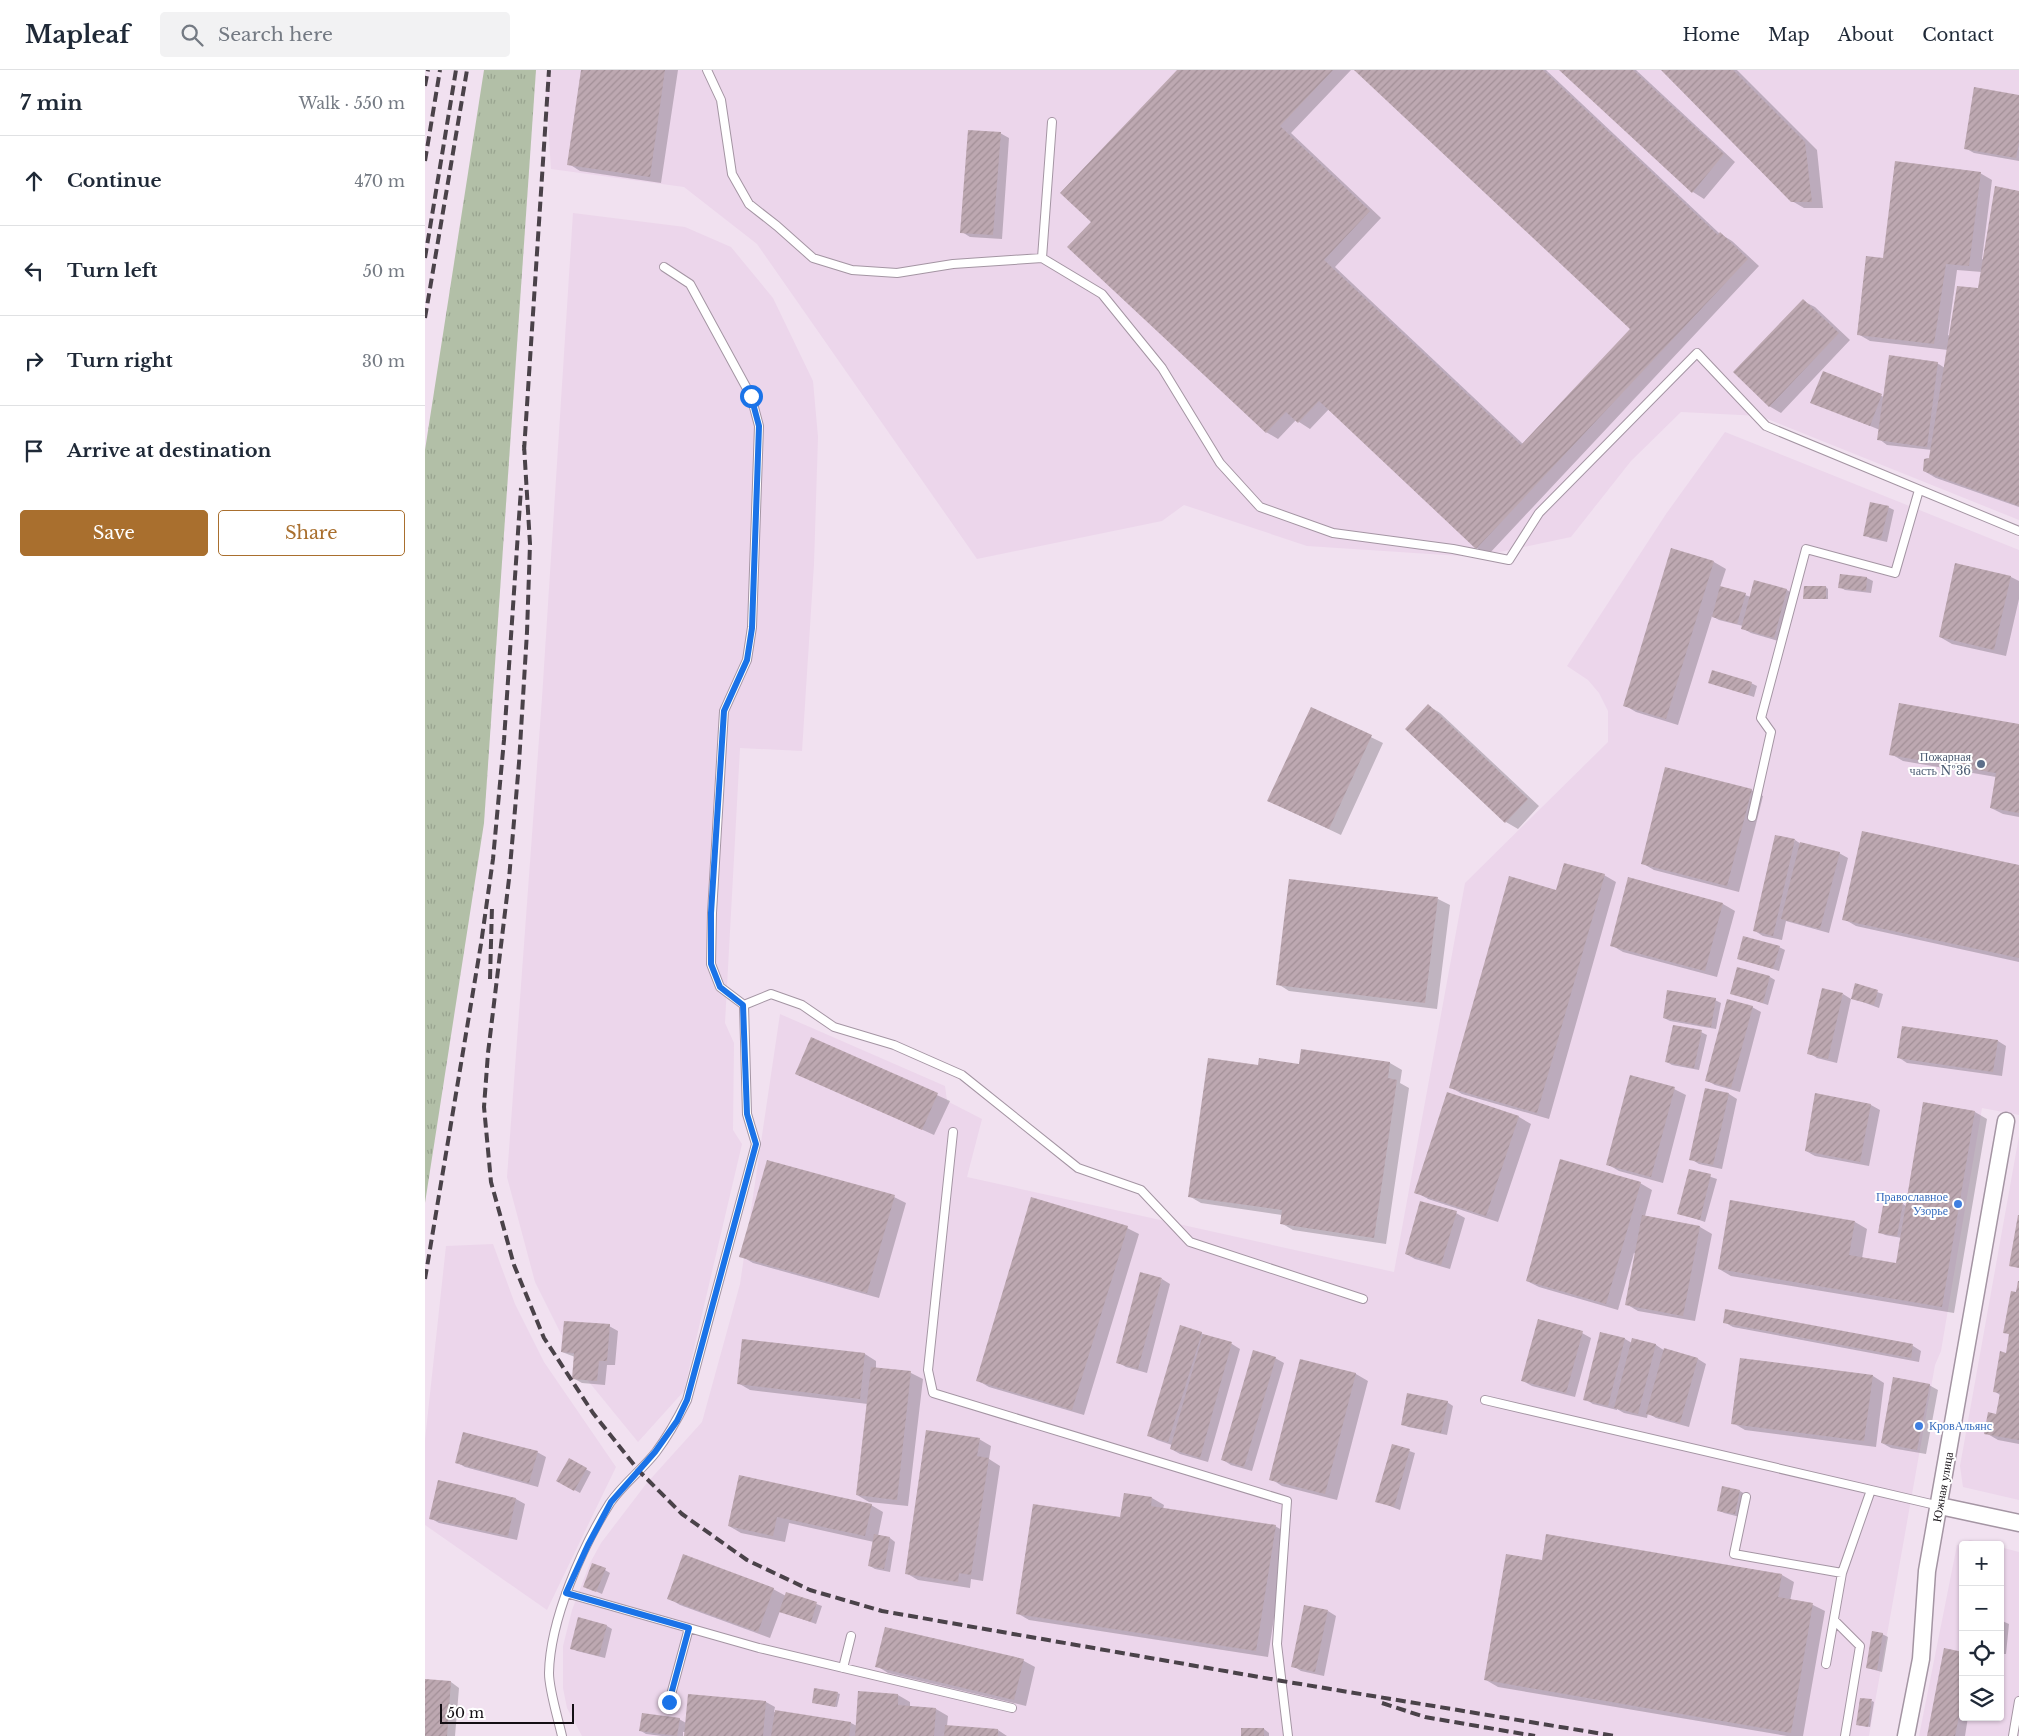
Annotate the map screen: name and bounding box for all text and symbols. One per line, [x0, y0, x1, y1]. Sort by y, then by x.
search box [160, 12, 510, 57]
text: Mapleaf [25, 20, 130, 49]
icon: search [178, 21, 206, 49]
text: Search here [218, 23, 333, 46]
text: Home [1682, 24, 1740, 46]
text: Map [1768, 24, 1810, 46]
text: About [1838, 24, 1894, 46]
text: Contact [1922, 24, 1994, 46]
text: 7 min [20, 90, 83, 116]
text: Walk · 550 m [299, 93, 405, 113]
icon: ahead [20, 167, 48, 195]
text: Continue [67, 169, 162, 192]
text: 470 m [354, 171, 405, 191]
icon: left [20, 257, 48, 285]
text: Turn left [67, 259, 158, 282]
text: 50 m [363, 261, 405, 281]
icon: right [20, 347, 48, 375]
text: Turn right [67, 349, 173, 372]
text: 30 m [362, 351, 405, 371]
route start [740, 385, 763, 408]
icon: arrive [20, 437, 48, 465]
text: Arrive at destination [67, 439, 271, 462]
button: Save [20, 510, 208, 556]
button: Share [218, 510, 405, 556]
place label: Пожарная часть №36 [1910, 749, 1971, 778]
marker: Пожарная часть №36 [1975, 758, 1987, 770]
place label: Православное Узорье [1876, 1189, 1948, 1218]
marker: Православное Узорье [1952, 1198, 1964, 1210]
place label: КровАльянс [1929, 1418, 1992, 1433]
marker: КровАльянс [1913, 1420, 1925, 1432]
street label: Южная улица [1929, 1450, 1956, 1523]
map controls [1959, 1541, 2004, 1721]
button: + [1959, 1541, 2004, 1586]
button: − [1959, 1586, 2004, 1631]
button: locate [1959, 1631, 2004, 1676]
button: layers [1959, 1676, 2004, 1721]
route end [658, 1691, 681, 1714]
scale bar [440, 1701, 574, 1724]
text: 50 m [447, 1704, 484, 1722]

